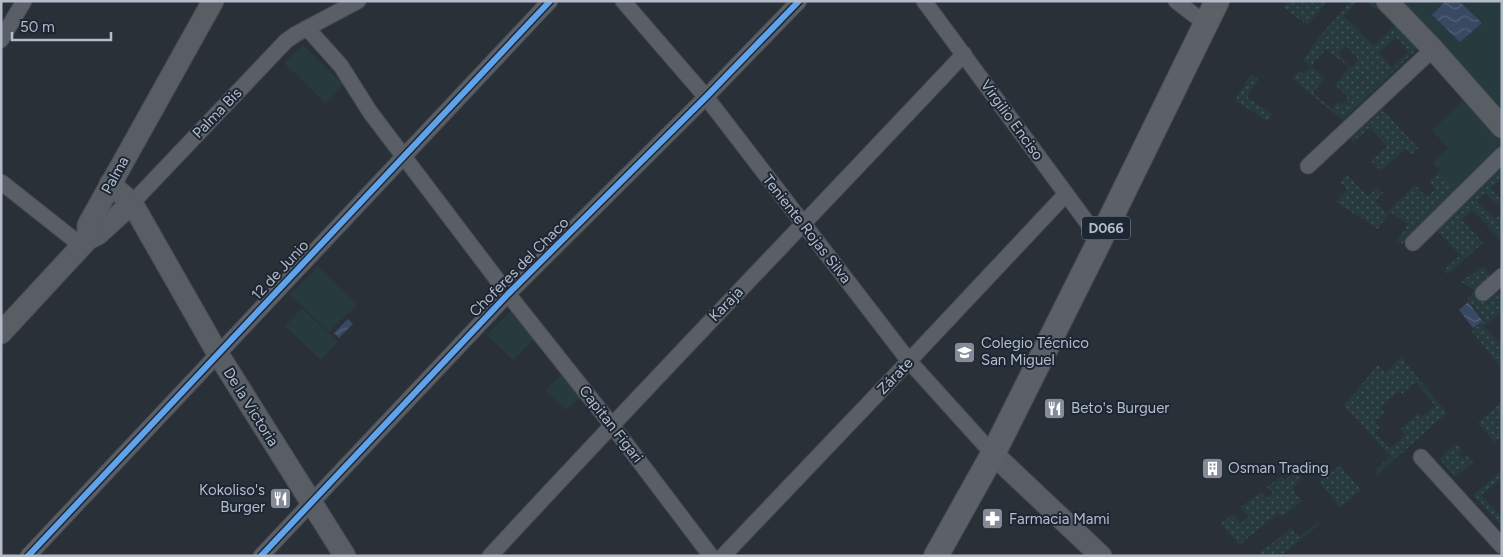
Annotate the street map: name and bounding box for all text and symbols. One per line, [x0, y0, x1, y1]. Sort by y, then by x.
scale bar [12, 10, 111, 42]
text: 50 m [20, 18, 55, 36]
street label: Virgilio Enciso [977, 76, 1047, 164]
street label: Palma Bis [189, 84, 245, 142]
street label: Palma [97, 153, 133, 197]
street label: Teniente Rojas Silva [759, 171, 855, 287]
street label: Choferes del Chaco [466, 213, 573, 320]
road number: D066 [1082, 217, 1130, 240]
street label: 12 de Junio [248, 236, 313, 304]
street label: Karaja [705, 283, 747, 325]
place label: Colegio Técnico San Miguel [981, 334, 1089, 369]
school or university icon: Colegio Técnico San Miguel [953, 340, 977, 364]
street label: Zárate [873, 354, 917, 398]
street label: De la Victoria [220, 364, 282, 450]
street label: Capitan Figari [575, 382, 647, 466]
restaurant icon: Beto's Burguer [1043, 396, 1067, 420]
place label: Beto's Burguer [1071, 399, 1169, 417]
building icon: Osman Trading [1200, 456, 1224, 480]
place label: Osman Trading [1228, 459, 1329, 477]
place label: Kokoliso's Burger [199, 481, 265, 516]
restaurant icon: Kokoliso's Burger [269, 487, 293, 511]
pharmacy icon: Farmacia Mami [981, 507, 1005, 531]
place label: Farmacia Mami [1009, 510, 1110, 528]

